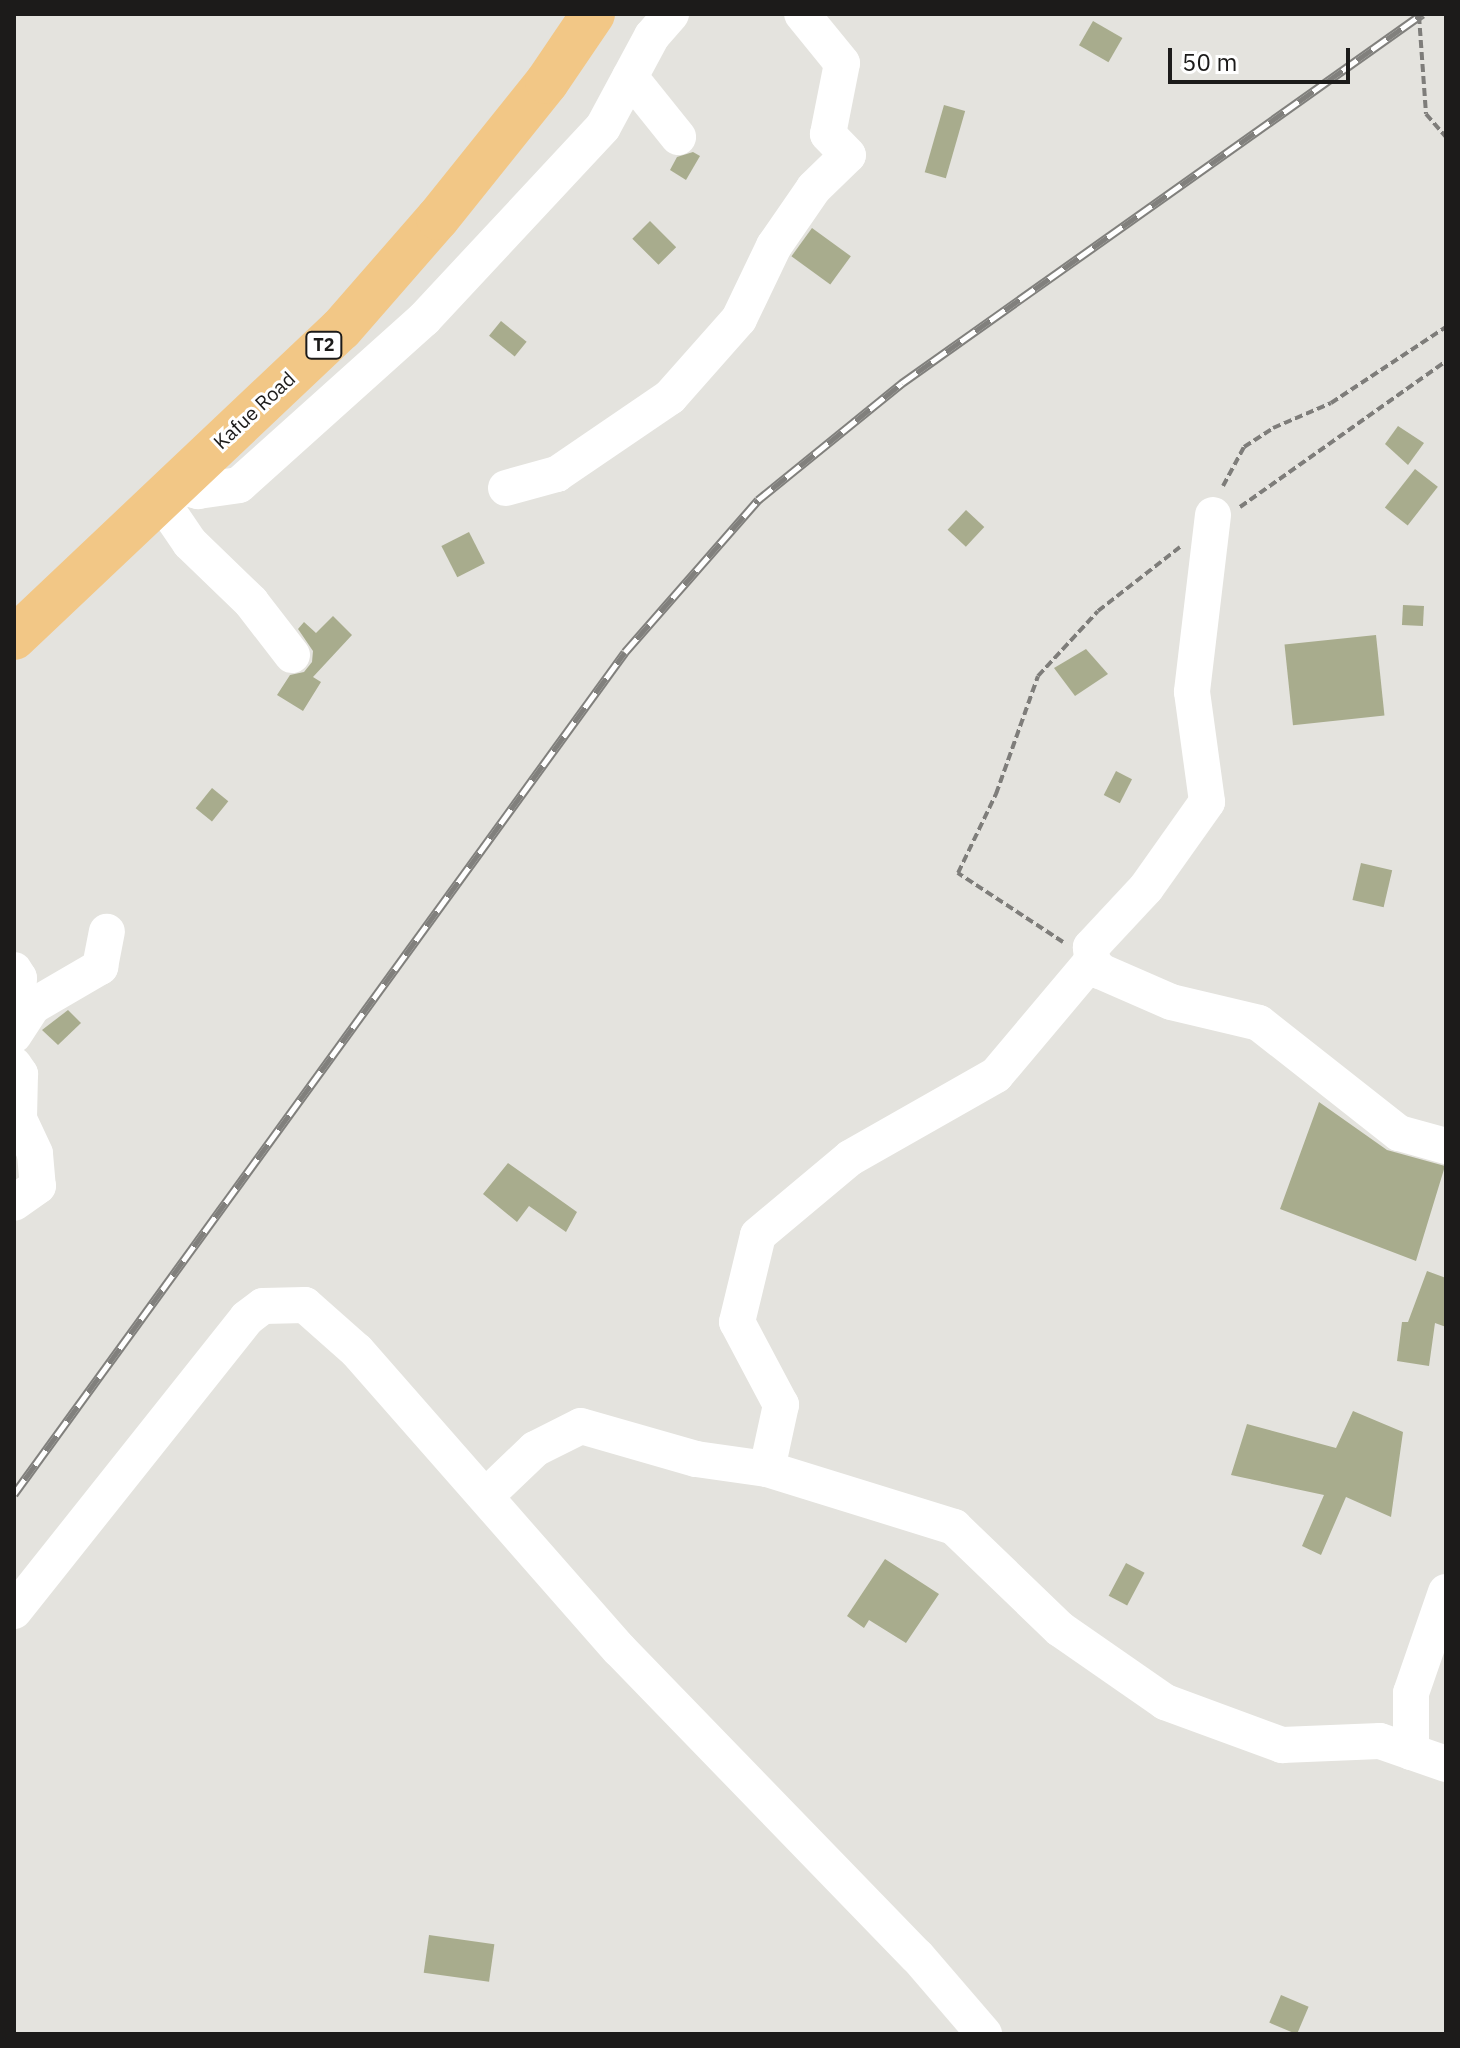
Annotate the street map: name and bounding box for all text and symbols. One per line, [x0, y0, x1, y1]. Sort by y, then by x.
scale bar [1172, 32, 1354, 82]
text: 50 m [1182, 46, 1237, 78]
road number: T2 [304, 331, 344, 359]
street label: Kafue Road [208, 366, 300, 454]

